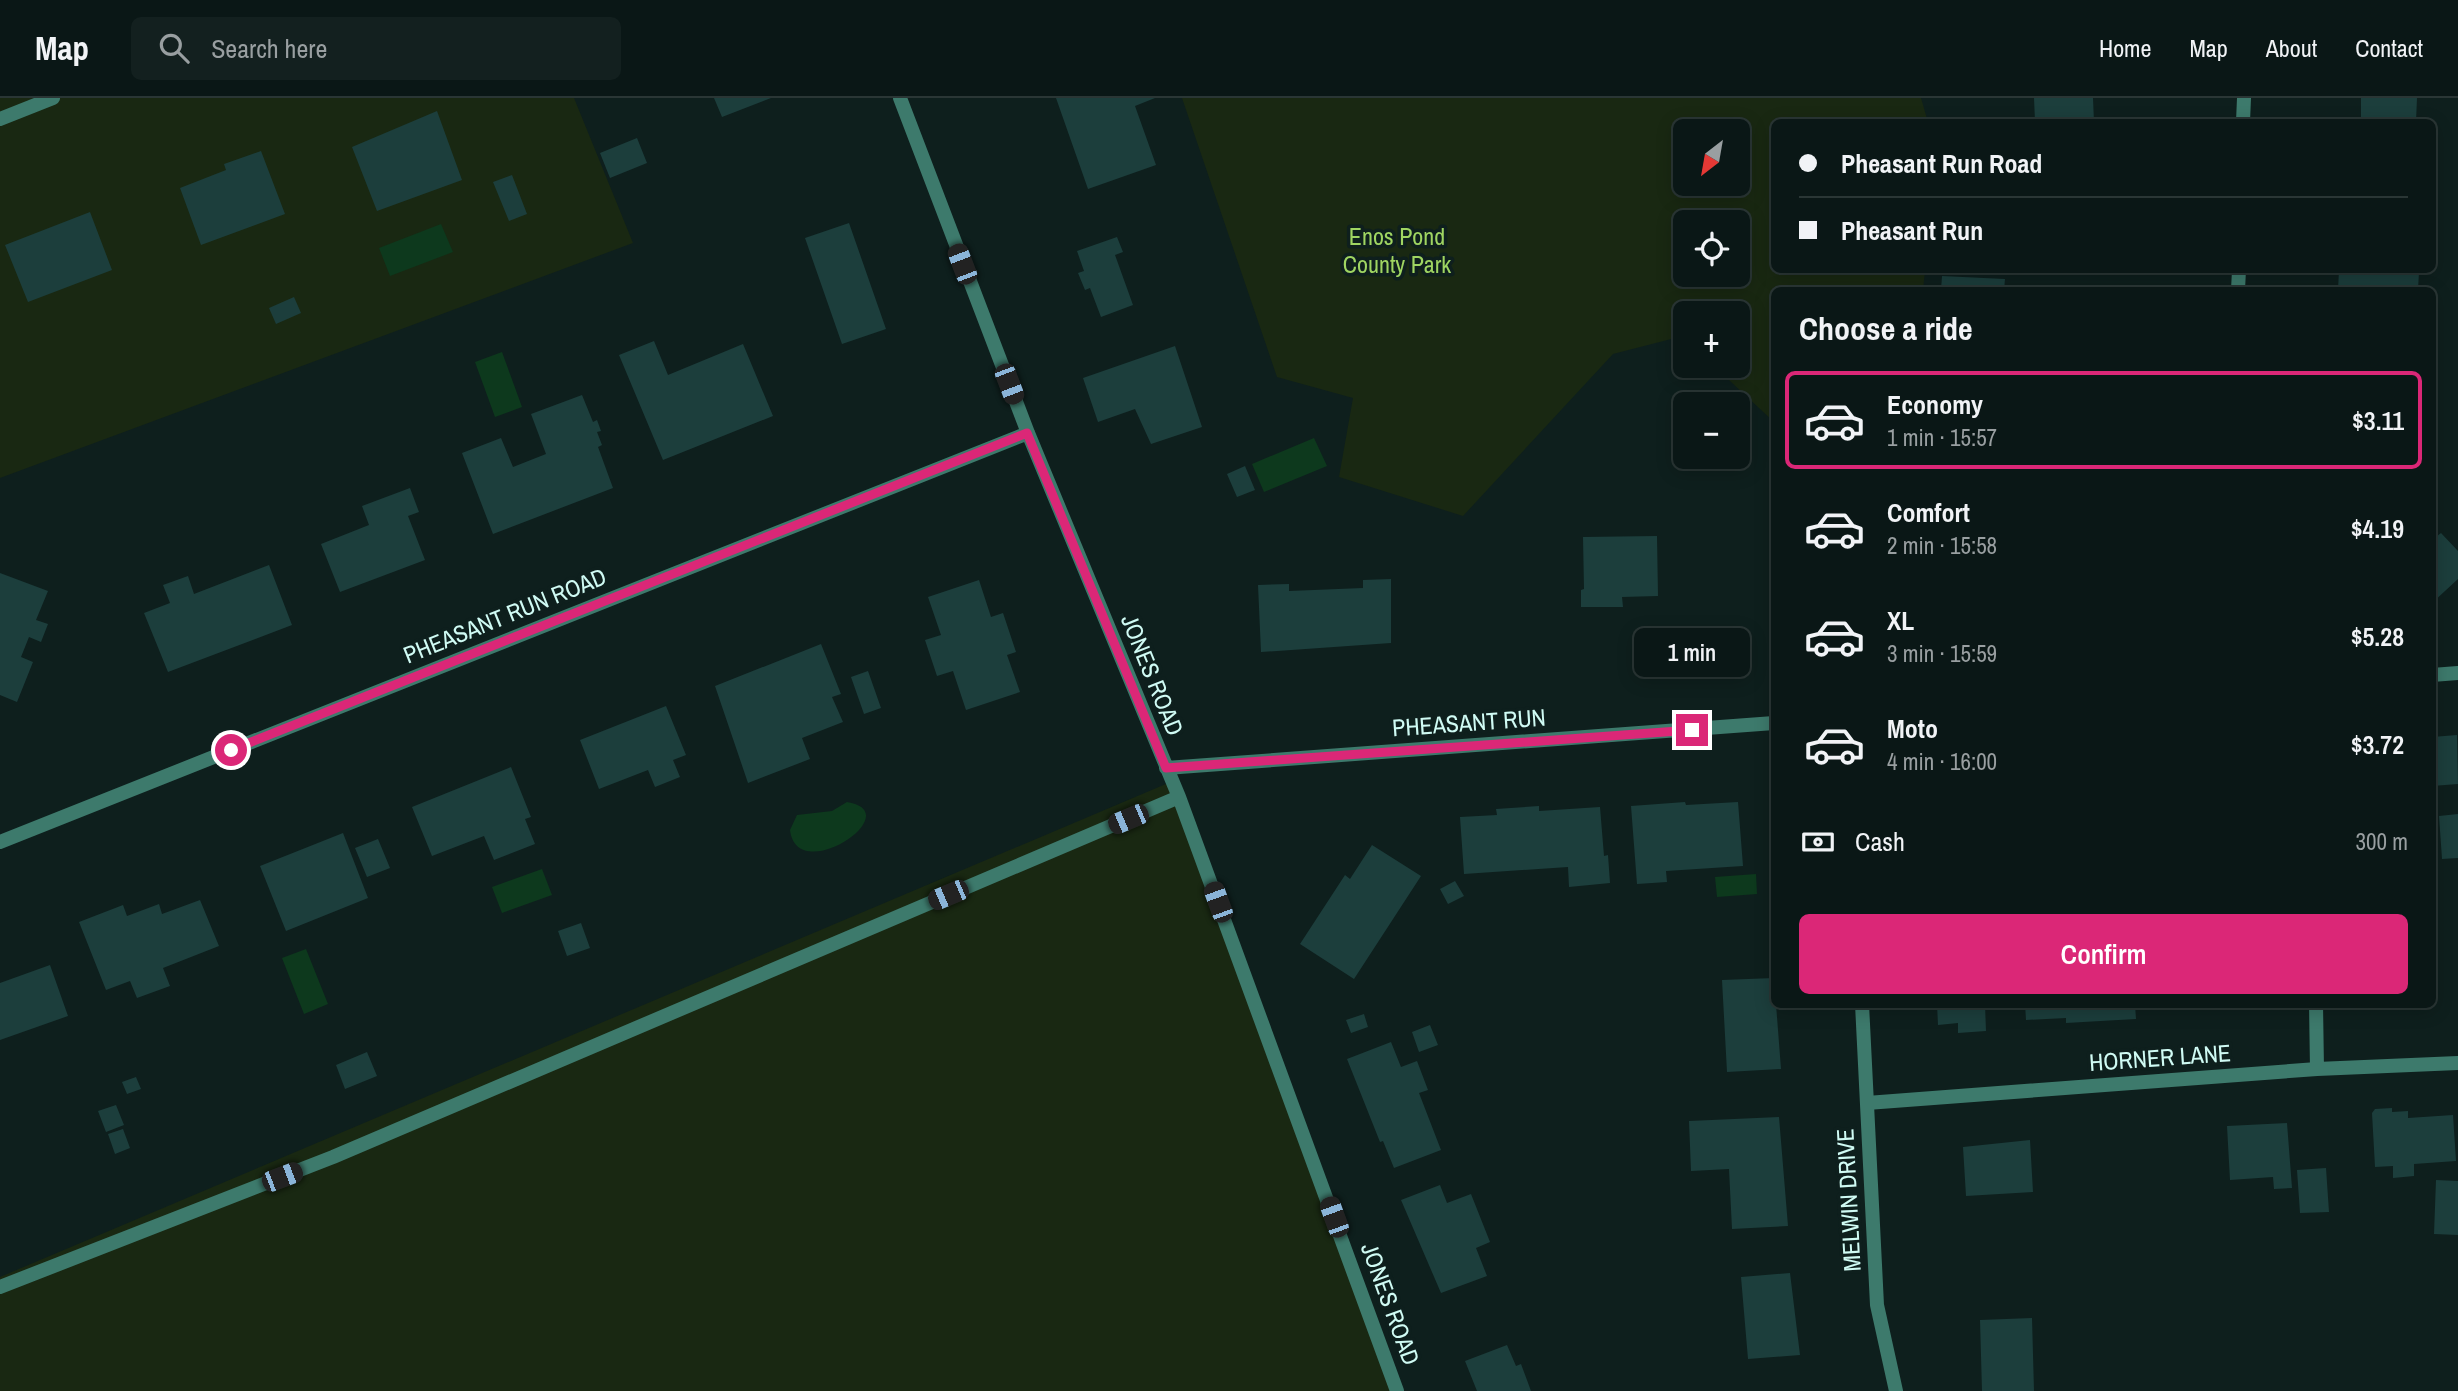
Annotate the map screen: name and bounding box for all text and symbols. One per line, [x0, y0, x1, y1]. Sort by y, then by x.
search box [131, 17, 621, 80]
text: Map [35, 26, 89, 70]
icon: search [155, 29, 193, 67]
text: Search here [211, 31, 327, 66]
text: Home [2099, 32, 2151, 64]
text: Map [2189, 32, 2228, 64]
text: About [2266, 32, 2317, 64]
text: Contact [2355, 32, 2423, 64]
north arrow [1673, 119, 1750, 196]
map controls [1673, 119, 1750, 469]
text: Pheasant Run Road [1841, 146, 2042, 181]
button: locate [1673, 210, 1750, 287]
text: Pheasant Run [1841, 213, 1983, 248]
park label: Enos Pond County Park [1343, 220, 1451, 280]
car [945, 241, 980, 287]
button: + [1673, 301, 1750, 378]
text: Choose a ride [1799, 307, 1973, 350]
car [992, 361, 1027, 407]
text: Economy [1887, 387, 1983, 422]
icon: car [1803, 389, 1866, 452]
button: − [1673, 392, 1750, 469]
text: $3.11 [2352, 403, 2404, 438]
text: 1 min · 15:57 [1887, 422, 1997, 453]
text: Comfort [1887, 495, 1970, 530]
icon: car [1803, 497, 1866, 560]
text: $4.19 [2351, 511, 2404, 546]
text: 2 min · 15:58 [1887, 530, 1997, 561]
street label: PHEASANT RUN ROAD [398, 560, 611, 670]
text: XL [1887, 603, 1914, 638]
icon: car [1803, 605, 1866, 668]
street label: JONES ROAD [1114, 609, 1192, 740]
text: $5.28 [2351, 619, 2404, 654]
callout: 1 min [1634, 628, 1750, 678]
text: 1 min [1668, 637, 1716, 668]
text: 3 min · 15:59 [1887, 638, 1997, 669]
street label: PHEASANT RUN [1391, 701, 1547, 743]
text: Moto [1887, 711, 1938, 746]
icon: car [1803, 713, 1866, 776]
route end [1676, 714, 1708, 746]
text: $3.72 [2351, 727, 2404, 762]
route start [215, 734, 247, 766]
text: 4 min · 16:00 [1887, 746, 1997, 777]
car [1105, 801, 1152, 837]
icon: cash [1799, 823, 1837, 861]
text: Cash [1855, 824, 1905, 859]
text: 300 m [2356, 826, 2408, 857]
car [925, 877, 972, 913]
car [1201, 879, 1236, 925]
button: Confirm [1799, 914, 2408, 994]
street label: HORNER LANE [2088, 1036, 2232, 1078]
street label: MELWIN DRIVE [1828, 1128, 1868, 1272]
car [259, 1160, 306, 1194]
car [1317, 1194, 1352, 1240]
street label: JONES ROAD [1354, 1238, 1428, 1369]

